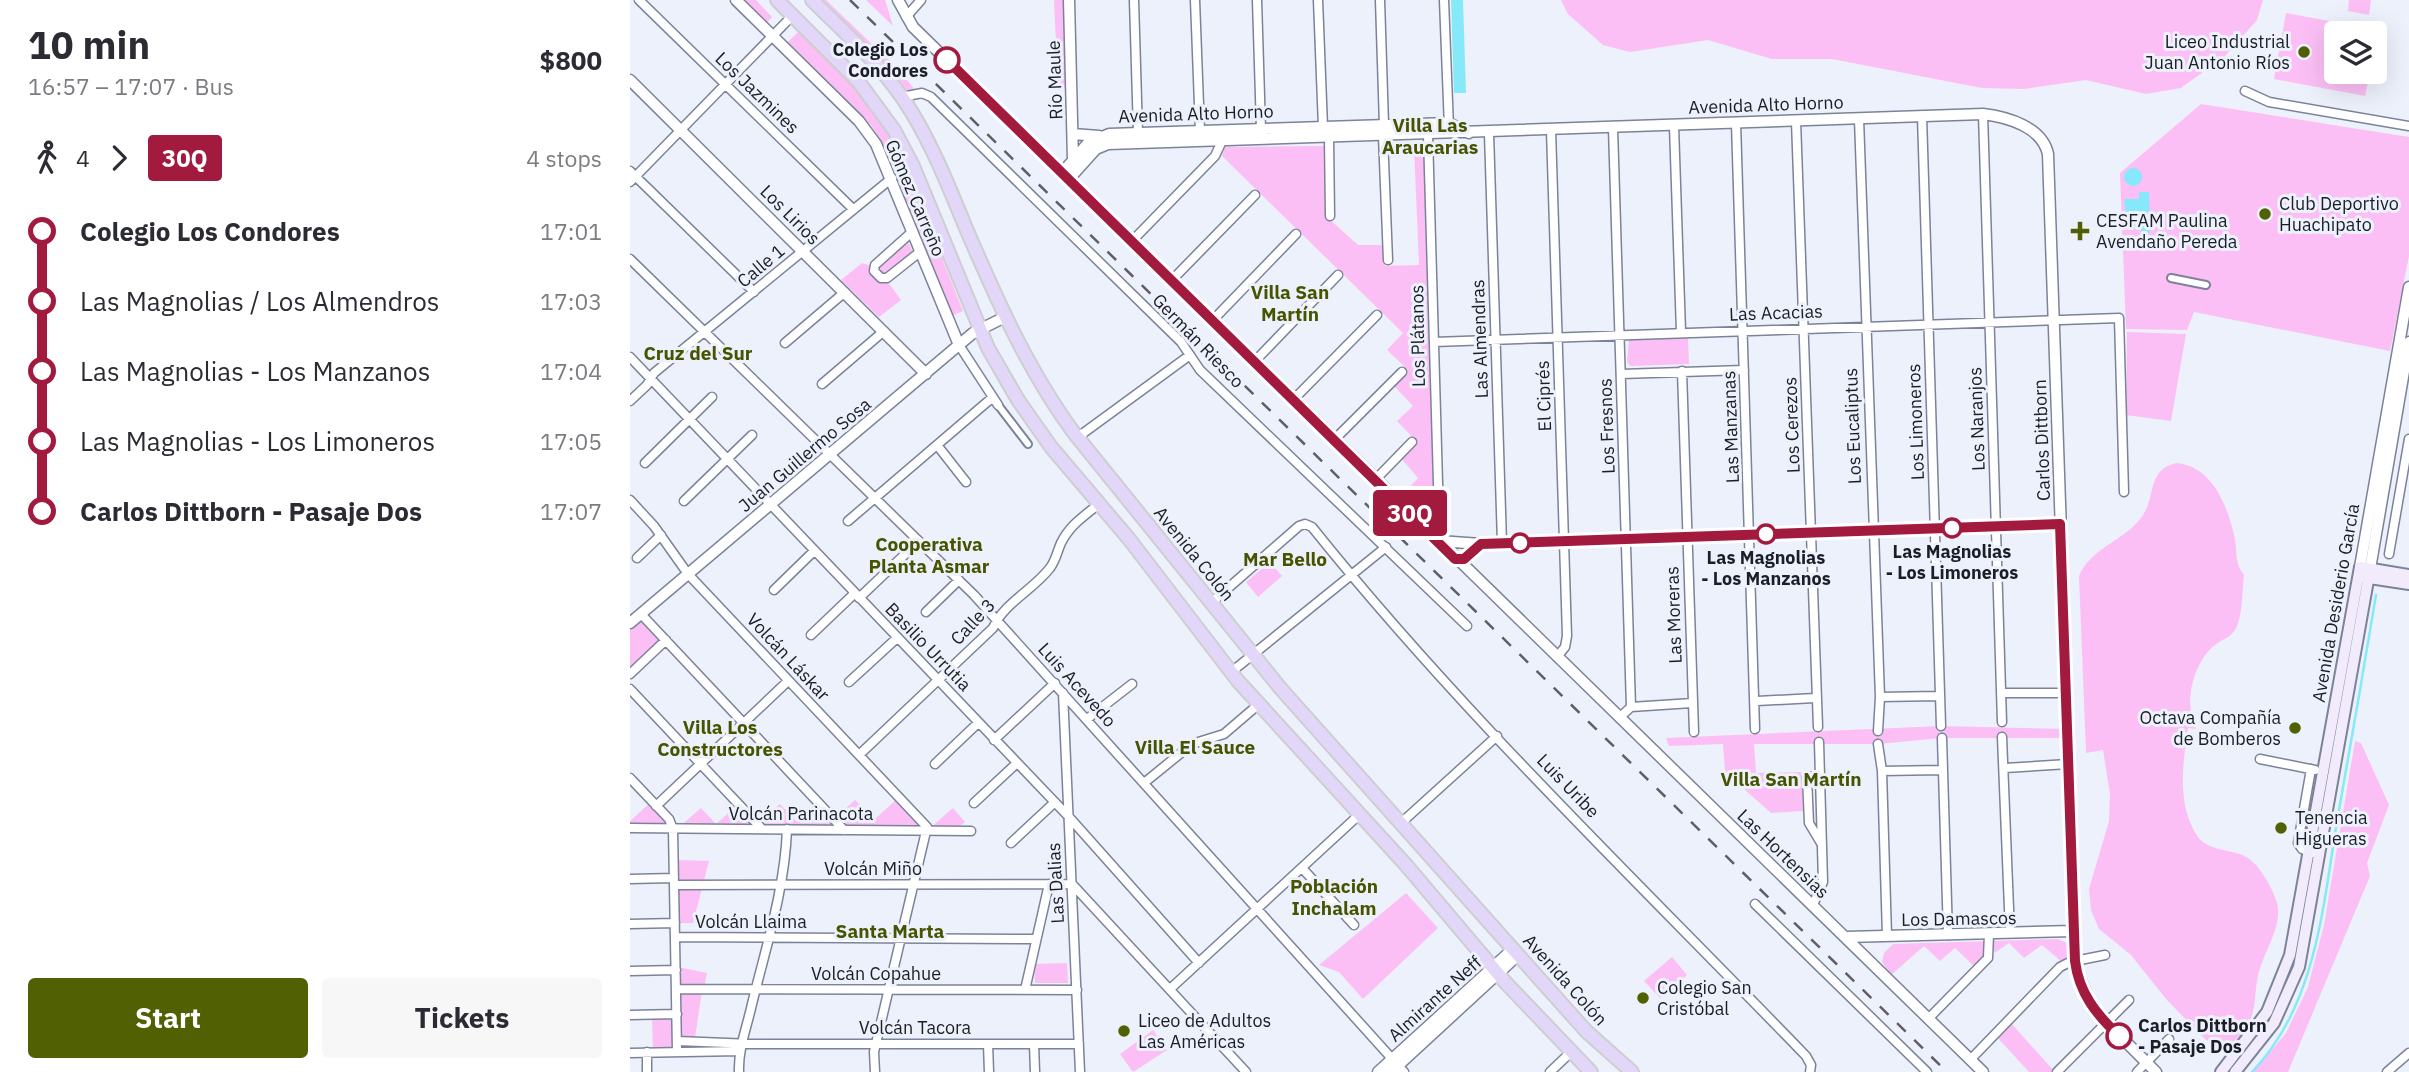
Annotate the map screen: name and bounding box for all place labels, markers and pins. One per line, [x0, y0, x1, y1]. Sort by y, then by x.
place label: Liceo Industrial Juan Antonio Ríos [2145, 30, 2290, 74]
place label: Colegio Los Condores [832, 38, 928, 82]
marker: Liceo Industrial Juan Antonio Ríos [2296, 44, 2312, 60]
marker: Colegio Los Condores [934, 47, 960, 73]
place label: Club Deportivo Huachipato [2279, 192, 2399, 236]
marker: Club Deportivo Huachipato [2257, 206, 2273, 222]
place label: CESFAM Paulina Avendaño Pereda [2096, 209, 2238, 253]
marker: CESFAM Paulina Avendaño Pereda [2070, 221, 2090, 241]
marker: Las Magnolias - Los Limoneros [1942, 518, 1962, 538]
marker: Las Magnolias - Los Manzanos [1756, 524, 1776, 544]
unlabelled marker [1510, 533, 1530, 553]
place label: Las Magnolias - Los Limoneros [1886, 540, 2018, 584]
place label: Las Magnolias - Los Manzanos [1701, 546, 1831, 590]
place label: Octava Compañía de Bomberos [2140, 706, 2281, 750]
marker: Octava Compañía de Bomberos [2287, 720, 2303, 736]
place label: Tenencia Higueras [2295, 806, 2368, 850]
marker: Tenencia Higueras [2273, 820, 2289, 836]
place label: Colegio San Cristóbal [1657, 976, 1752, 1020]
marker: Colegio San Cristóbal [1635, 990, 1651, 1006]
place label: Liceo de Adultos Las Américas [1138, 1009, 1271, 1053]
place label: Carlos Dittborn - Pasaje Dos [2138, 1014, 2267, 1058]
marker: Liceo de Adultos Las Américas [1116, 1023, 1132, 1039]
marker: Carlos Dittborn - Pasaje Dos [2106, 1023, 2132, 1049]

